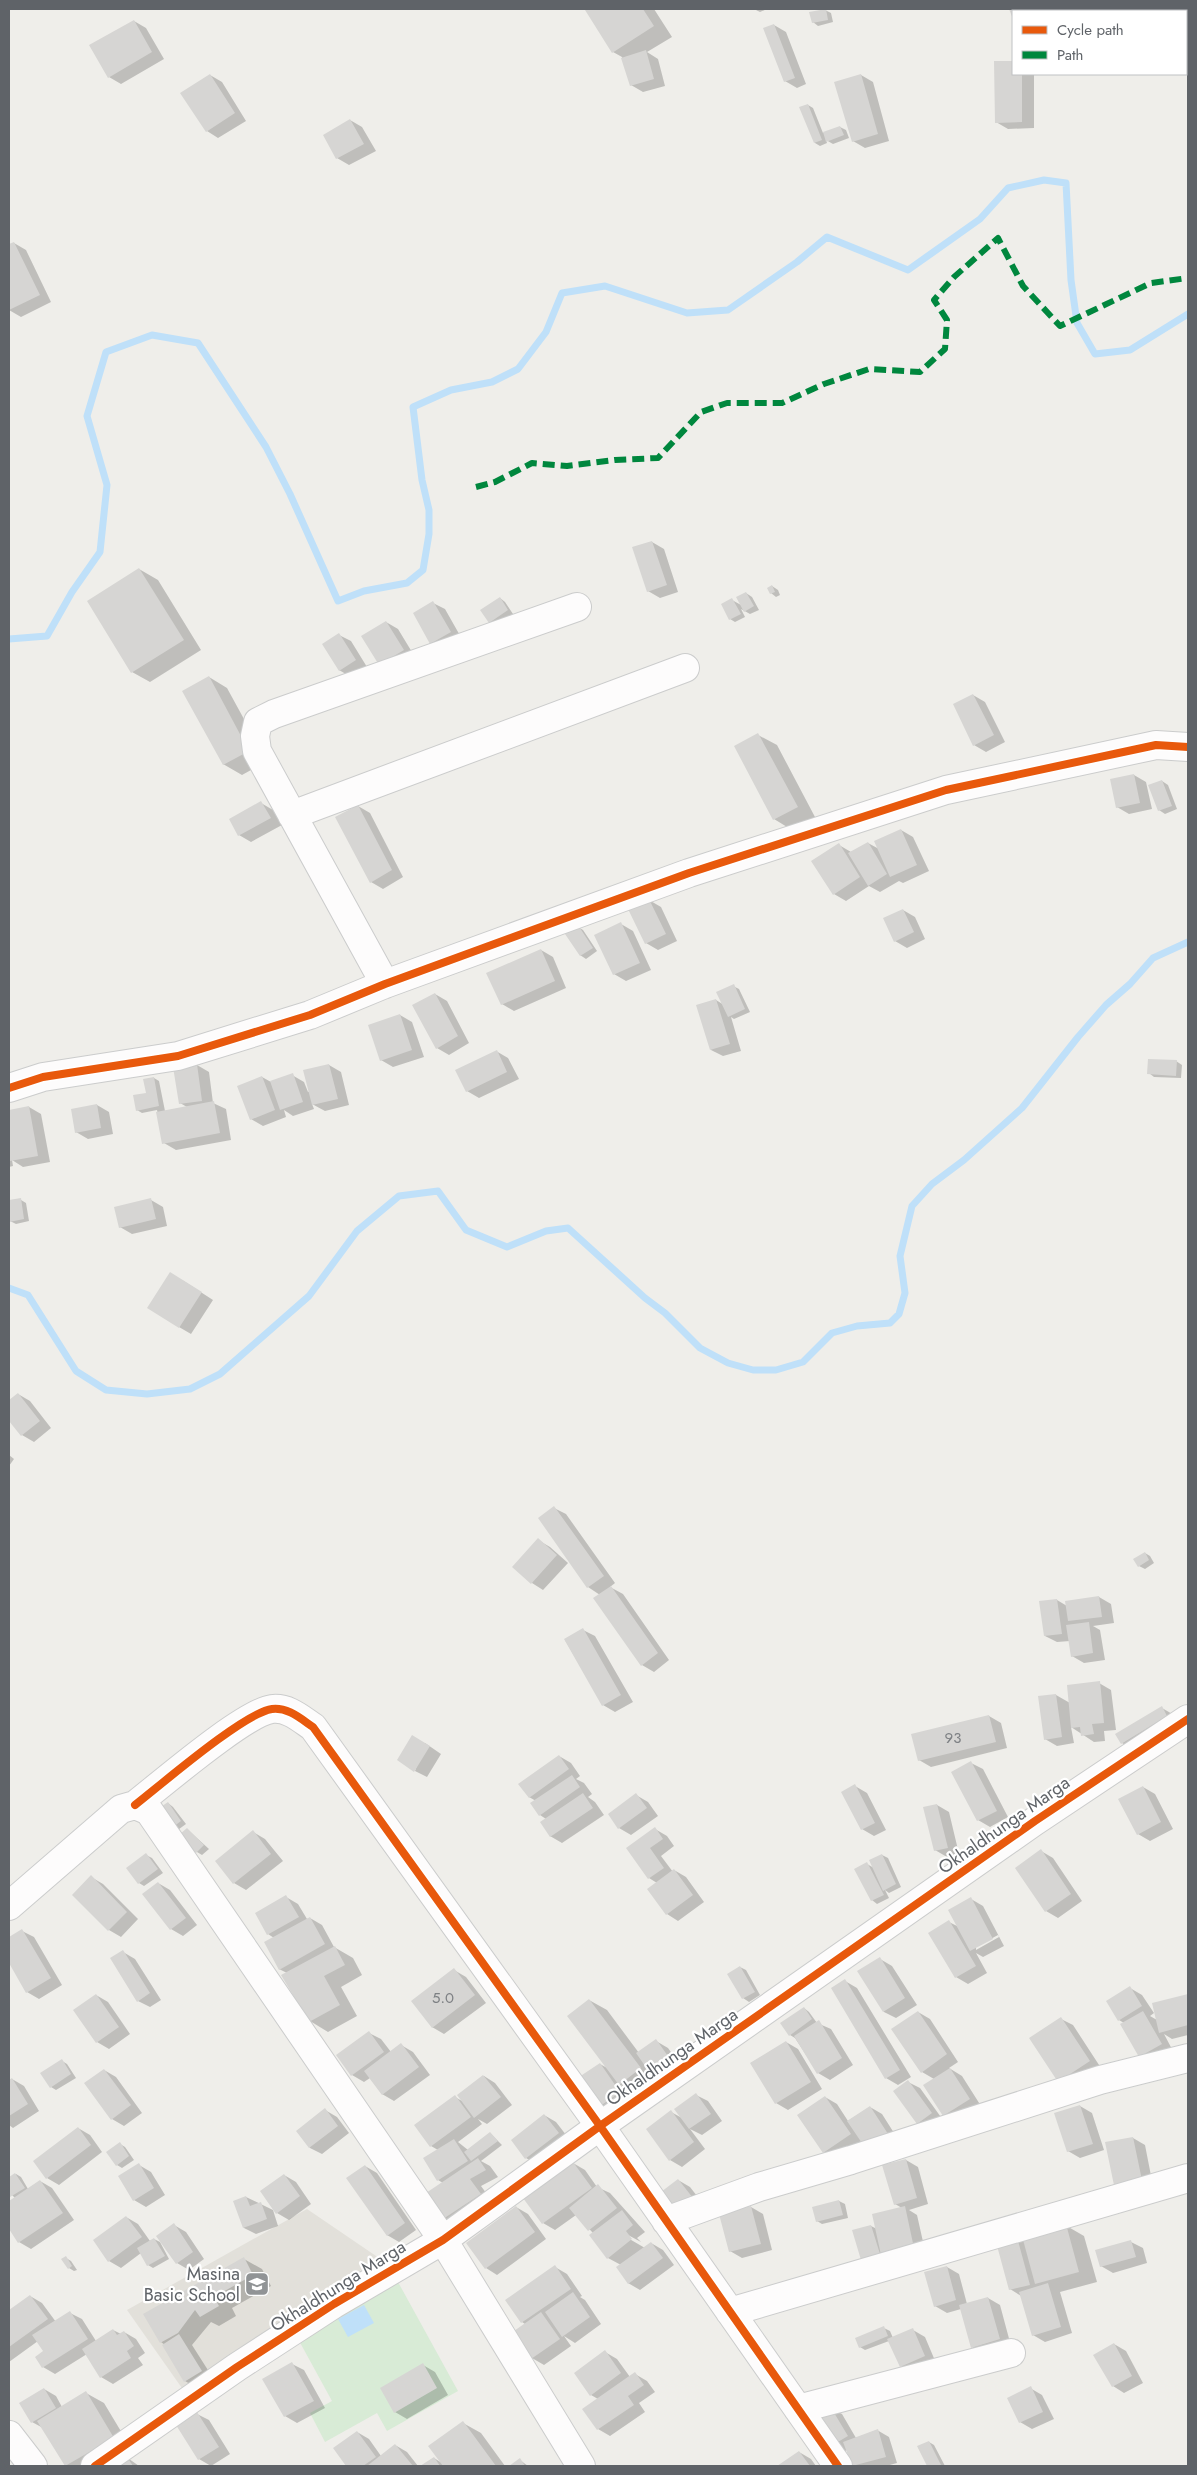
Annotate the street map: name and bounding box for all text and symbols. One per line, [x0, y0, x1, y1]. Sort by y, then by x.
legend [1012, 10, 1187, 75]
text: Cycle path [1057, 19, 1124, 41]
text: Path [1057, 44, 1083, 66]
house number: 93 [945, 1727, 961, 1749]
street label: Okhaldhunga Marga [933, 1770, 1075, 1880]
house number: 5.0 [432, 1987, 454, 2009]
street label: Okhaldhunga Marga [601, 2002, 743, 2112]
street label: Okhaldhunga Marga [265, 2234, 411, 2338]
place label: Masina Basic School [144, 2261, 240, 2308]
school or university icon: Masina Basic School [244, 2271, 270, 2297]

